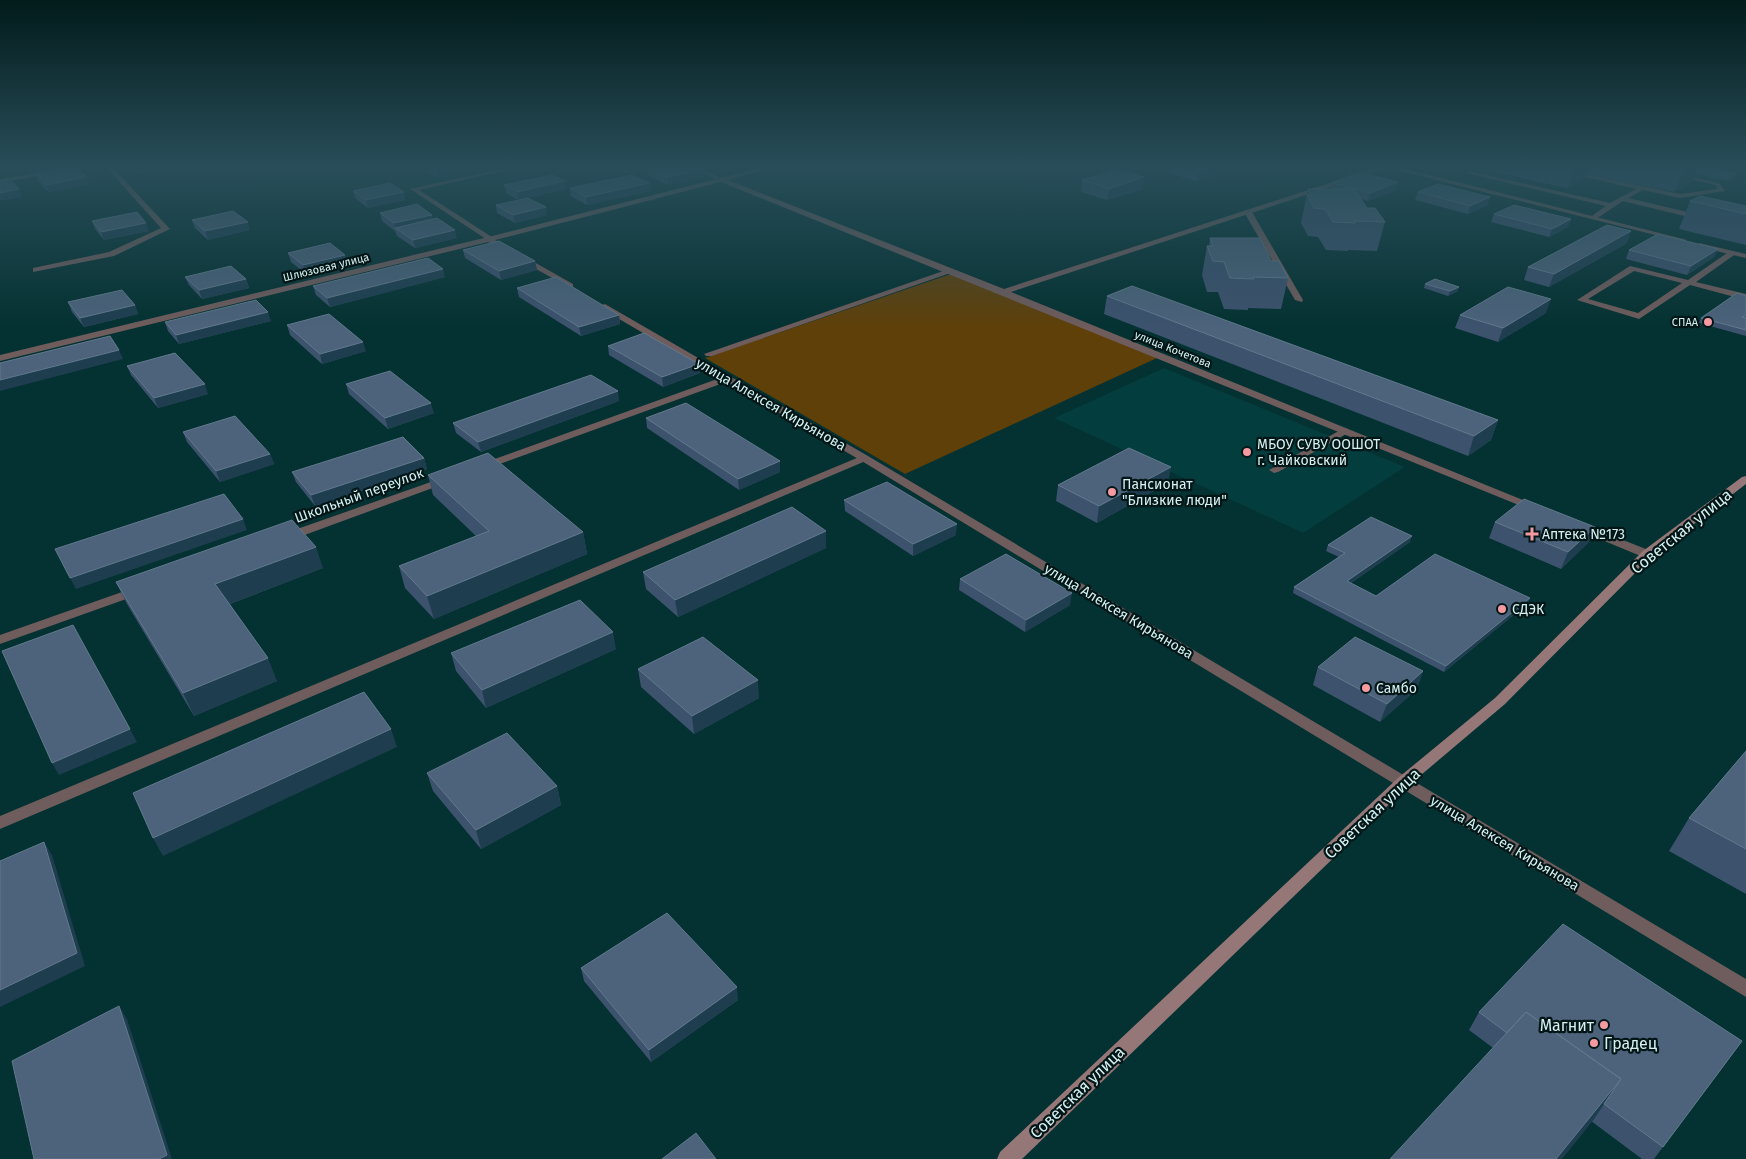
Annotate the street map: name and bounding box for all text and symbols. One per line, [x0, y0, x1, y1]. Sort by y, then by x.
street label: Шлюзовая улица [282, 250, 371, 284]
place label: СПАА [1672, 316, 1699, 329]
marker: СПАА [1702, 316, 1714, 328]
street label: улица Кочетова [1133, 328, 1213, 371]
street label: улица Алексея Кирьянова [693, 354, 849, 454]
place label: МБОУ СУВУ ООШОТ г. Чайковский [1257, 436, 1381, 469]
marker: МБОУ СУВУ ООШОТ г. Чайковский [1241, 446, 1253, 458]
street label: Школьный переулок [292, 464, 427, 527]
place label: Пансионат "Близкие люди" [1122, 476, 1227, 509]
street label: Советская улица [1627, 485, 1736, 578]
marker: Пансионат "Близкие люди" [1106, 486, 1118, 498]
place label: Аптека №173 [1542, 526, 1625, 543]
marker: Аптека №173 [1526, 528, 1538, 540]
street label: улица Алексея Кирьянова [1041, 560, 1196, 663]
place label: СДЭК [1512, 601, 1545, 618]
marker: СДЭК [1496, 603, 1508, 615]
place label: Самбо [1376, 680, 1417, 697]
marker: Самбо [1360, 682, 1372, 694]
street label: Советская улица [1320, 764, 1424, 863]
street label: улица Алексея Кирьянова [1427, 792, 1582, 895]
place label: Магнит [1540, 1016, 1595, 1035]
marker: Магнит [1598, 1019, 1610, 1031]
place label: Градец [1604, 1034, 1658, 1053]
marker: Градец [1588, 1037, 1600, 1049]
street label: Советская улица [1026, 1042, 1129, 1142]

